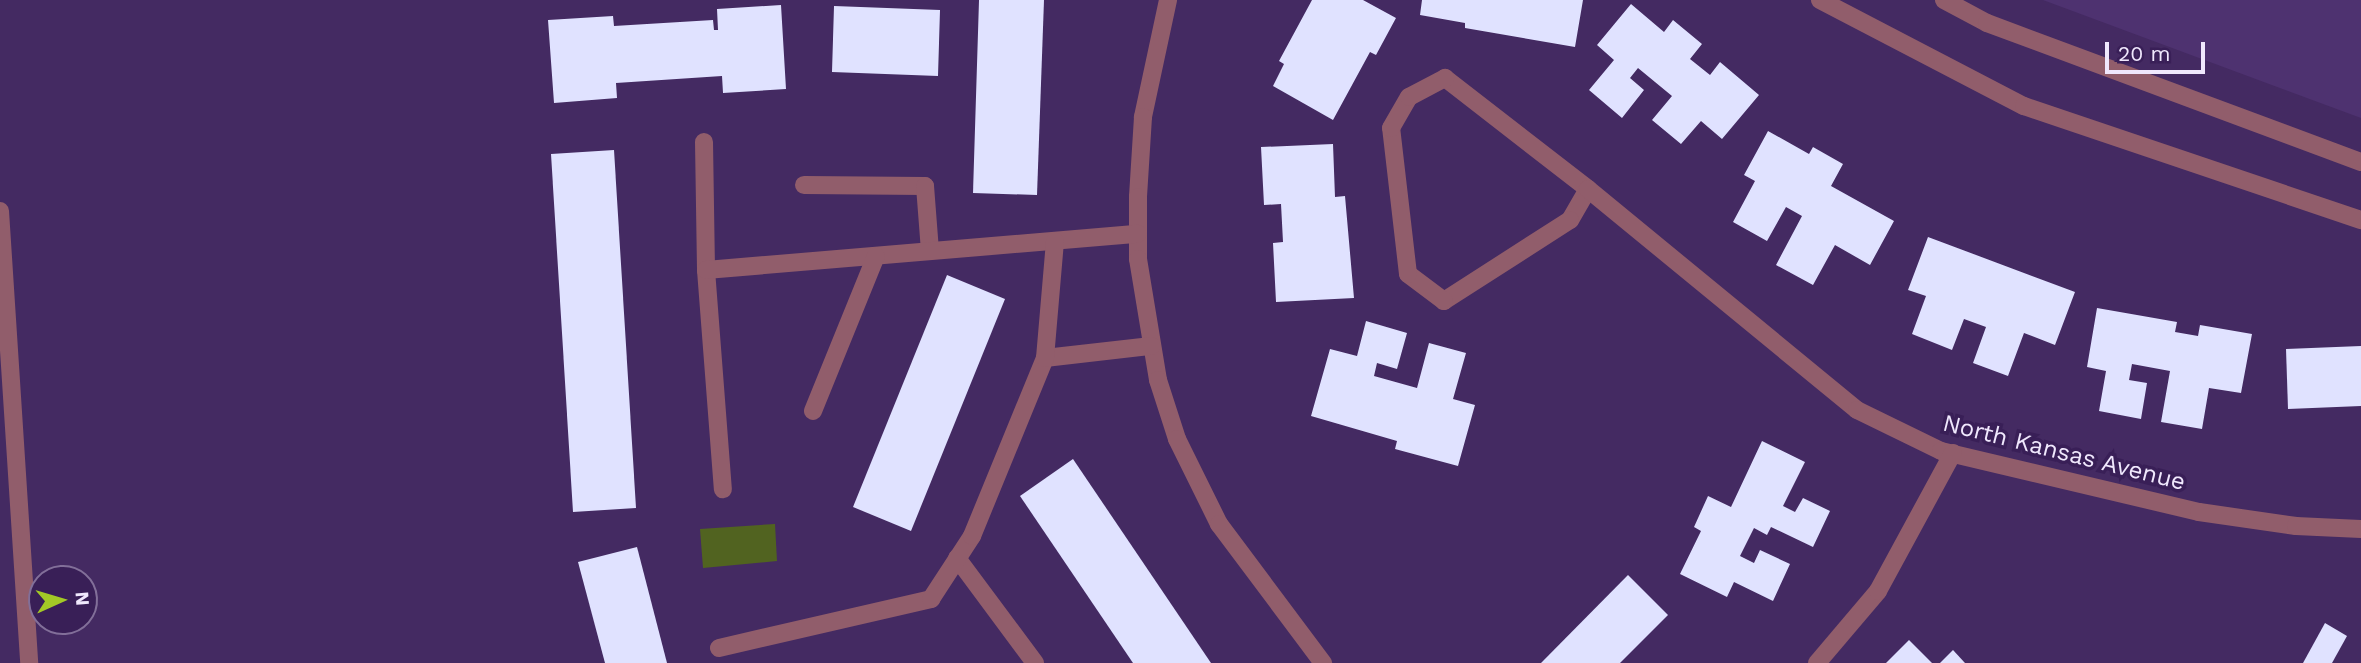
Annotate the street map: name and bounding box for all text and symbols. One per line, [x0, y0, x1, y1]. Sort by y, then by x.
scale bar [2109, 28, 2209, 72]
text: 20 m [2118, 41, 2170, 66]
street label: North Kansas Avenue [1939, 409, 2189, 497]
north arrow [28, 565, 98, 635]
text: N [70, 591, 94, 606]

